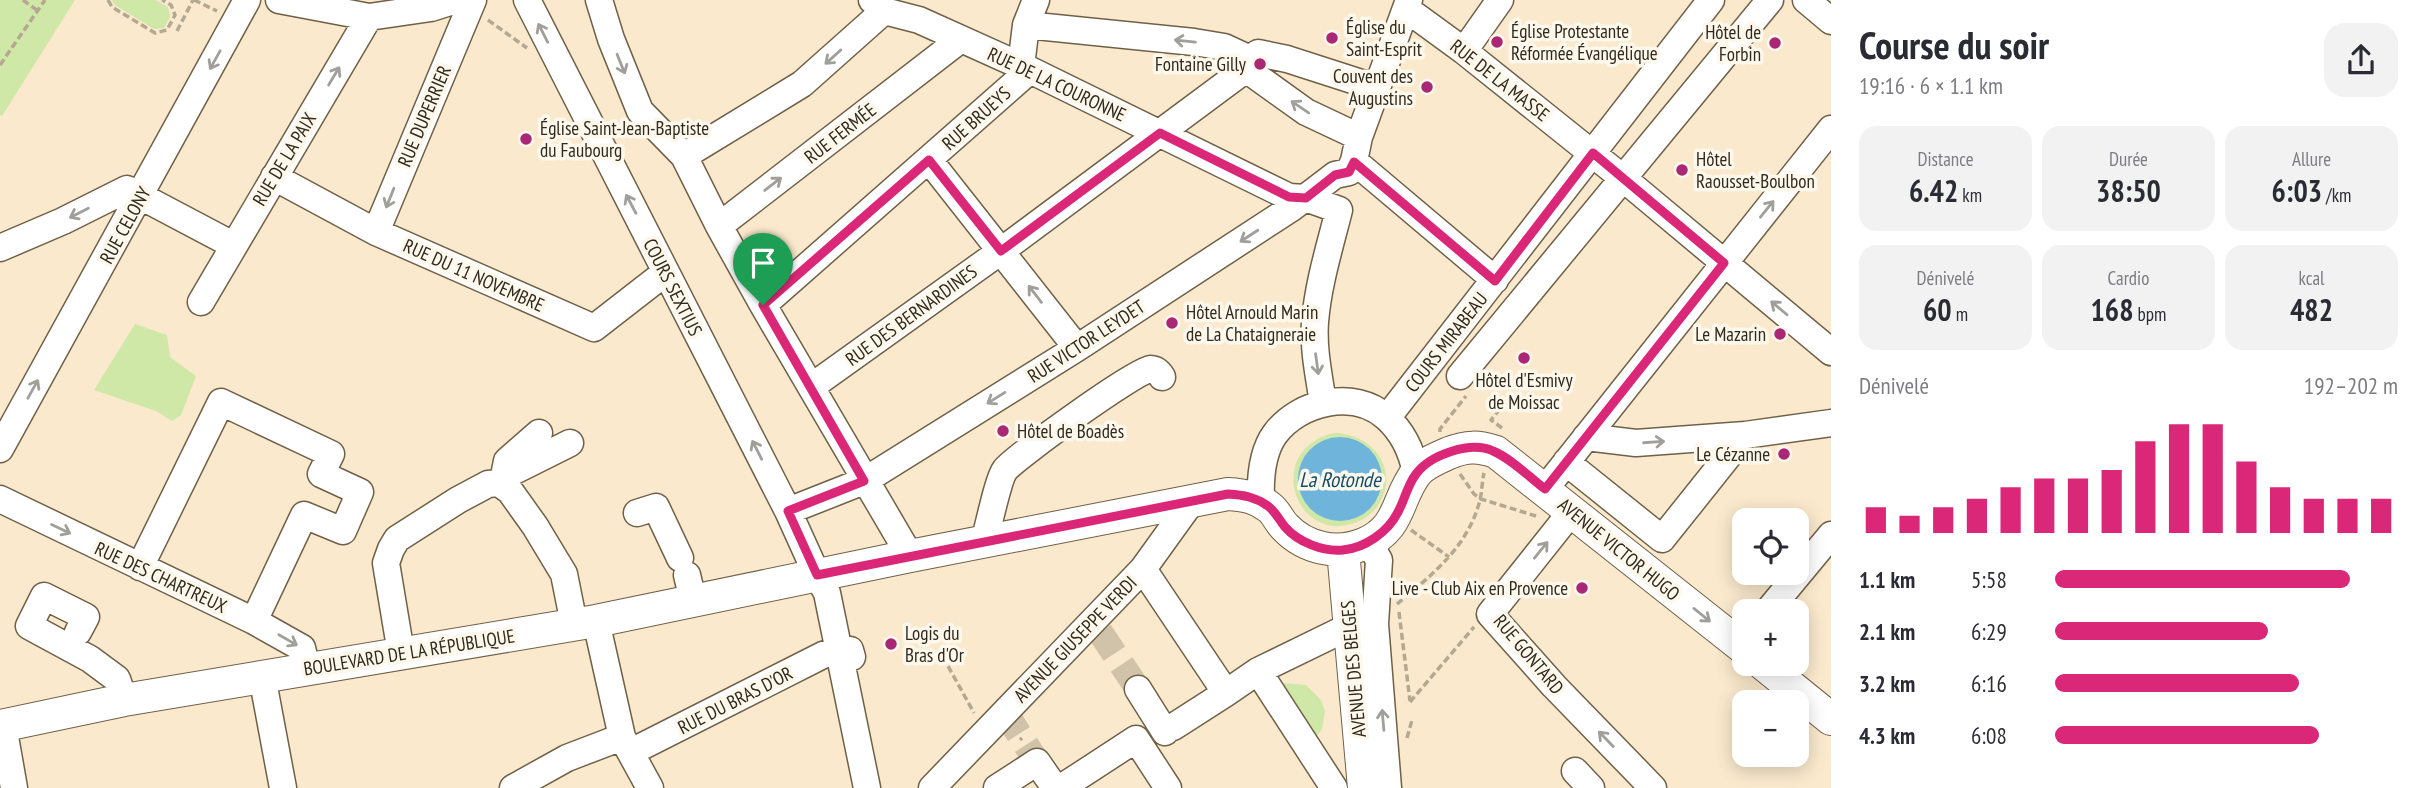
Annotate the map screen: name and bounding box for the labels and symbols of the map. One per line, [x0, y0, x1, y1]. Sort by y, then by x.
place label: Église du Saint-Esprit [1346, 15, 1423, 61]
place label: Église Protestante Réformée Évangélique [1511, 19, 1658, 65]
place label: Hôtel de Forbin [1705, 20, 1761, 66]
one-way arrow [536, 23, 550, 44]
marker: Église du Saint-Esprit [1324, 30, 1340, 46]
one-way arrow [1174, 34, 1197, 47]
street label: RUE DE LA MASSE [1446, 34, 1554, 126]
marker: Église Protestante Réformée Évangélique [1489, 34, 1505, 50]
marker: Hôtel de Forbin [1767, 35, 1783, 51]
street label: RUE DE LA COURONNE [984, 41, 1130, 127]
one-way arrow [208, 49, 221, 70]
one-way arrow [824, 49, 842, 65]
place label: Fontaine Gilly [1155, 52, 1247, 76]
one-way arrow [616, 53, 629, 75]
marker: Fontaine Gilly [1252, 56, 1268, 72]
street label: RUE DUPERRIER [392, 62, 456, 170]
place label: Couvent des Augustins [1333, 64, 1413, 110]
one-way arrow [327, 66, 341, 86]
marker: Couvent des Augustins [1419, 79, 1435, 95]
street label: RUE BRUEYS [937, 81, 1015, 155]
street label: RUE FERMÉE [799, 97, 881, 169]
one-way arrow [1291, 100, 1310, 115]
street label: RUE DE LA PAIX [247, 108, 321, 210]
place label: Église Saint-Jean-Baptiste du Faubourg [540, 116, 709, 162]
marker: Église Saint-Jean-Baptiste du Faubourg [518, 131, 534, 147]
place label: Hôtel Raousset-Boulbon [1696, 147, 1815, 193]
marker: Hôtel Raousset-Boulbon [1674, 162, 1690, 178]
one-way arrow [763, 177, 782, 192]
street label: RUE CELONY [94, 182, 156, 268]
one-way arrow [383, 187, 396, 209]
one-way arrow [624, 194, 637, 215]
one-way arrow [1759, 201, 1775, 219]
one-way arrow [69, 207, 90, 221]
one-way arrow [1240, 229, 1260, 243]
street label: RUE DU 11 NOVEMBRE [400, 233, 548, 317]
pin [733, 233, 793, 305]
street label: COURS SEXTIUS [638, 234, 708, 340]
street label: RUE DES BERNARDINES [840, 259, 982, 371]
one-way arrow [1027, 285, 1042, 303]
street label: COURS MIRABEAU [1400, 287, 1492, 397]
street label: RUE VICTOR LEYDET [1023, 294, 1150, 388]
place label: Hôtel Arnould Marin de La Chataigneraie [1186, 300, 1318, 346]
one-way arrow [1770, 300, 1788, 316]
marker: Hôtel Arnould Marin de La Chataigneraie [1164, 315, 1180, 331]
place label: Le Mazarin [1695, 322, 1766, 346]
marker: Le Mazarin [1772, 326, 1788, 342]
marker: Hôtel d'Esmivy de Moissac [1516, 350, 1532, 366]
one-way arrow [1311, 352, 1324, 375]
place label: Hôtel d'Esmivy de Moissac [1475, 368, 1573, 414]
one-way arrow [26, 380, 40, 400]
one-way arrow [987, 391, 1006, 406]
place label: Hôtel de Boadès [1017, 419, 1124, 443]
marker: Hôtel de Boadès [995, 423, 1011, 439]
one-way arrow [1642, 435, 1665, 448]
one-way arrow [749, 440, 763, 461]
place label: Le Cézanne [1696, 442, 1770, 466]
marker: Le Cézanne [1776, 446, 1792, 462]
water label: La Rotonde [1299, 466, 1382, 493]
street label: AVENUE VICTOR HUGO [1553, 493, 1685, 605]
one-way arrow [50, 523, 71, 537]
street label: RUE DES CHARTREUX [91, 536, 231, 618]
one-way arrow [1533, 542, 1549, 560]
street label: AVENUE GIUSEPPE VERDI [1008, 571, 1142, 707]
place label: Live - Club Aix en Provence [1392, 576, 1568, 600]
marker: Live - Club Aix en Provence [1574, 580, 1590, 596]
street label: AVENUE DES BELGES [1335, 600, 1371, 738]
one-way arrow [1692, 607, 1711, 622]
street label: RUE GONTARD [1489, 609, 1569, 699]
place label: Logis du Bras d'Or [905, 621, 965, 667]
street label: BOULEVARD DE LA RÉPUBLIQUE [302, 623, 516, 681]
one-way arrow [277, 633, 297, 647]
marker: Logis du Bras d'Or [883, 636, 899, 652]
street label: RUE DU BRAS D'OR [674, 661, 796, 739]
one-way arrow [1376, 709, 1389, 732]
one-way arrow [1597, 731, 1614, 748]

